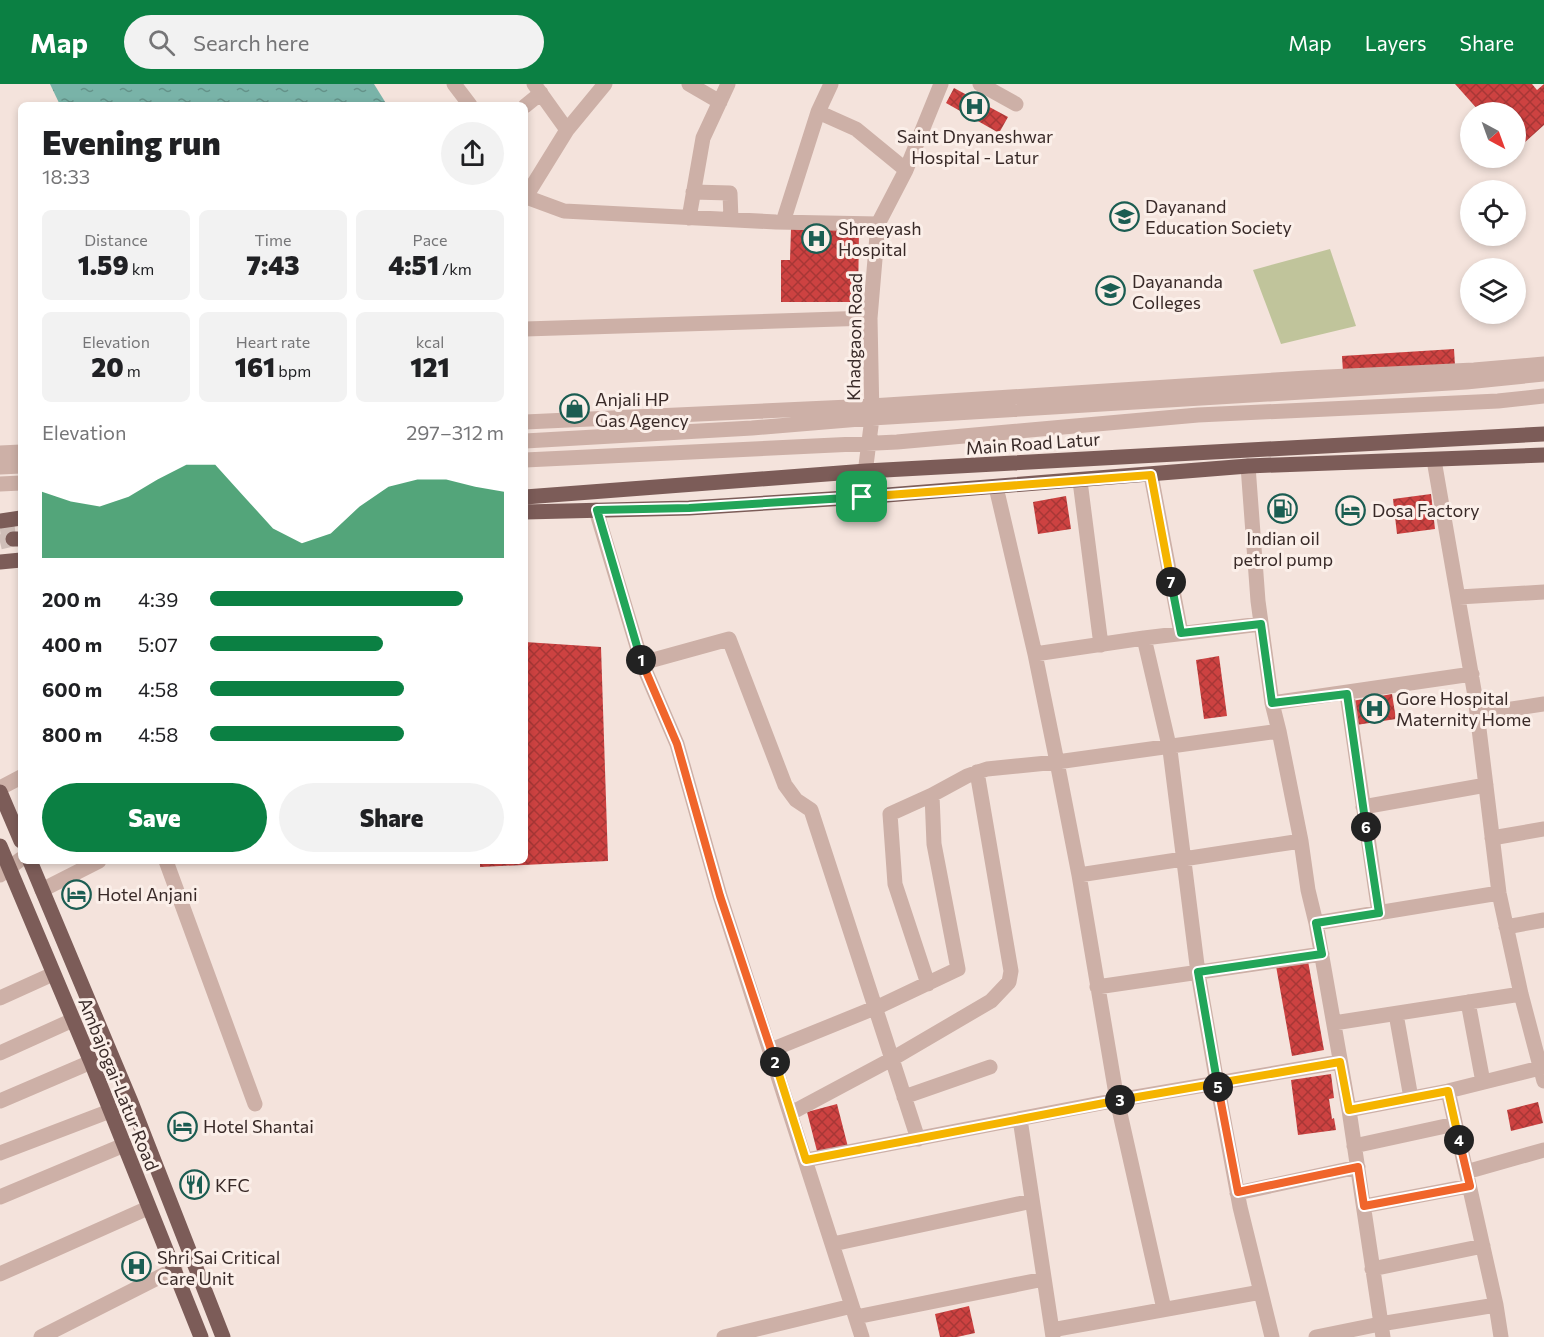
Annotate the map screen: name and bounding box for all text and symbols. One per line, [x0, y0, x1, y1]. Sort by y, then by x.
search box [124, 15, 544, 69]
text: Map [30, 25, 88, 59]
icon: search [145, 26, 178, 59]
text: Search here [193, 29, 309, 56]
text: Map [1288, 30, 1332, 55]
text: Layers [1365, 30, 1427, 55]
text: Share [1460, 30, 1514, 55]
hospital icon: Saint Dnyaneshwar Hospital - Latur [959, 91, 991, 123]
north arrow [1460, 102, 1526, 168]
map controls [1460, 102, 1526, 324]
text: Evening run [42, 121, 221, 162]
button: share [441, 122, 504, 185]
place label: Saint Dnyaneshwar Hospital - Latur [897, 125, 1053, 168]
text: 18:33 [42, 164, 90, 188]
button: locate [1460, 180, 1526, 246]
place label: Dayanand Education Society [1145, 195, 1292, 238]
school or university icon: Dayanand Education Society [1108, 200, 1140, 232]
place label: Shreeyash Hospital [838, 217, 922, 260]
hospital icon: Shreeyash Hospital [801, 222, 833, 254]
text: Distance [84, 230, 148, 249]
text: Time [255, 230, 291, 249]
text: Pace [413, 230, 447, 249]
text: 1.59 [78, 249, 129, 280]
text: 7:43 [246, 249, 300, 280]
text: 4:51 [388, 249, 439, 280]
button: layers [1460, 258, 1526, 324]
text: km [129, 259, 154, 278]
text: /km [439, 259, 472, 278]
place label: Dayananda Colleges [1132, 270, 1223, 313]
street label: Khadgaon Road [842, 273, 866, 401]
school or university icon: Dayananda Colleges [1095, 275, 1127, 307]
text: Elevation [82, 332, 150, 351]
text: Heart rate [236, 332, 310, 351]
text: kcal [416, 332, 444, 351]
text: 20 [91, 351, 124, 382]
text: 161 [235, 351, 275, 382]
text: 121 [410, 351, 450, 382]
text: m [124, 361, 141, 380]
text: bpm [275, 361, 311, 380]
place label: Anjali HP Gas Agency [595, 388, 689, 431]
shop icon: Anjali HP Gas Agency [558, 393, 590, 425]
text: Elevation [42, 420, 127, 444]
text: 297–312 m [406, 420, 504, 444]
street label: Main Road Latur [965, 427, 1101, 459]
pin [836, 471, 887, 522]
icon: arrive [845, 480, 878, 513]
fuel station icon: Indian oil petrol pump [1267, 493, 1299, 525]
hotel icon: Dosa Factory [1335, 494, 1367, 526]
place label: Dosa Factory [1372, 499, 1480, 521]
place label: Indian oil petrol pump [1233, 527, 1333, 570]
pin: 7 [1156, 567, 1186, 597]
text: 7 [1167, 572, 1175, 591]
text: 200 m [42, 587, 101, 611]
text: 4:39 [138, 587, 178, 611]
text: 400 m [42, 632, 102, 656]
text: 5:07 [138, 632, 178, 656]
pin: 1 [626, 645, 656, 675]
text: 1 [637, 650, 645, 669]
text: 600 m [42, 677, 102, 701]
text: 4:58 [138, 677, 178, 701]
place label: Gore Hospital Maternity Home [1396, 687, 1531, 730]
hospital icon: Gore Hospital Maternity Home [1359, 692, 1391, 724]
text: 800 m [42, 722, 102, 746]
text: 4:58 [138, 722, 178, 746]
button: Save [42, 783, 267, 852]
button: Share [279, 783, 504, 852]
pin: 6 [1351, 812, 1381, 842]
text: 6 [1361, 817, 1371, 836]
hotel icon: Hotel Anjani [60, 878, 92, 910]
place label: Hotel Anjani [97, 883, 198, 905]
street label: Ambajogai-Latur Road [74, 994, 164, 1174]
pin: 2 [760, 1047, 790, 1077]
text: 2 [770, 1052, 780, 1071]
pin: 5 [1203, 1072, 1233, 1102]
text: 5 [1213, 1077, 1223, 1096]
pin: 3 [1105, 1085, 1135, 1115]
text: 3 [1115, 1090, 1125, 1109]
hotel icon: Hotel Shantai [166, 1110, 198, 1142]
place label: Hotel Shantai [203, 1115, 314, 1137]
pin: 4 [1444, 1125, 1474, 1155]
text: 4 [1454, 1130, 1464, 1149]
restaurant icon: KFC [178, 1169, 210, 1201]
place label: KFC [215, 1174, 250, 1196]
place label: Shri Sai Critical Care Unit [157, 1246, 280, 1289]
hospital icon: Shri Sai Critical Care Unit [120, 1251, 152, 1283]

